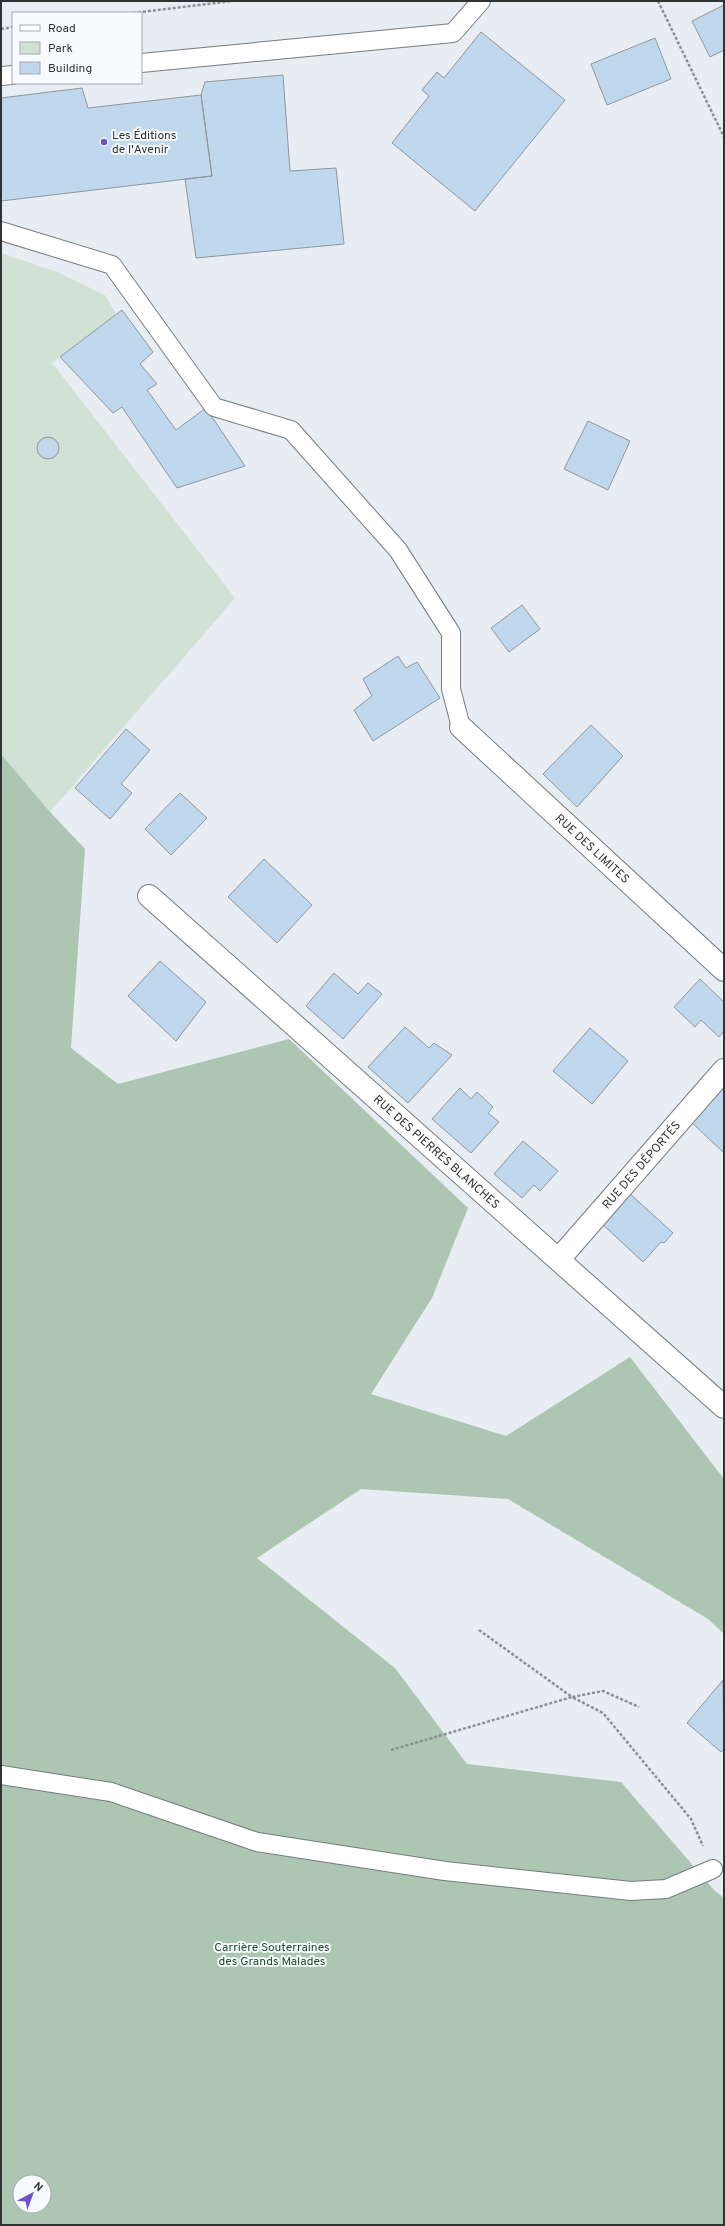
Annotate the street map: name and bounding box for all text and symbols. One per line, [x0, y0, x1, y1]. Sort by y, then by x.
legend [12, 12, 142, 84]
text: Road [48, 21, 76, 37]
text: Park [48, 41, 73, 57]
text: Building [48, 61, 92, 77]
place label: Les Éditions de l'Avenir [112, 128, 176, 158]
marker: Les Éditions de l'Avenir [99, 137, 109, 147]
street label: RUE DES LIMITES [551, 811, 632, 888]
street label: RUE DES PIERRES BLANCHES [369, 1092, 503, 1213]
street label: RUE DES DÉPORTÉS [599, 1118, 685, 1213]
park label: Carrière Souterraines des Grands Malades [214, 1940, 330, 1970]
north arrow [12, 2174, 52, 2214]
text: N [30, 2179, 45, 2195]

